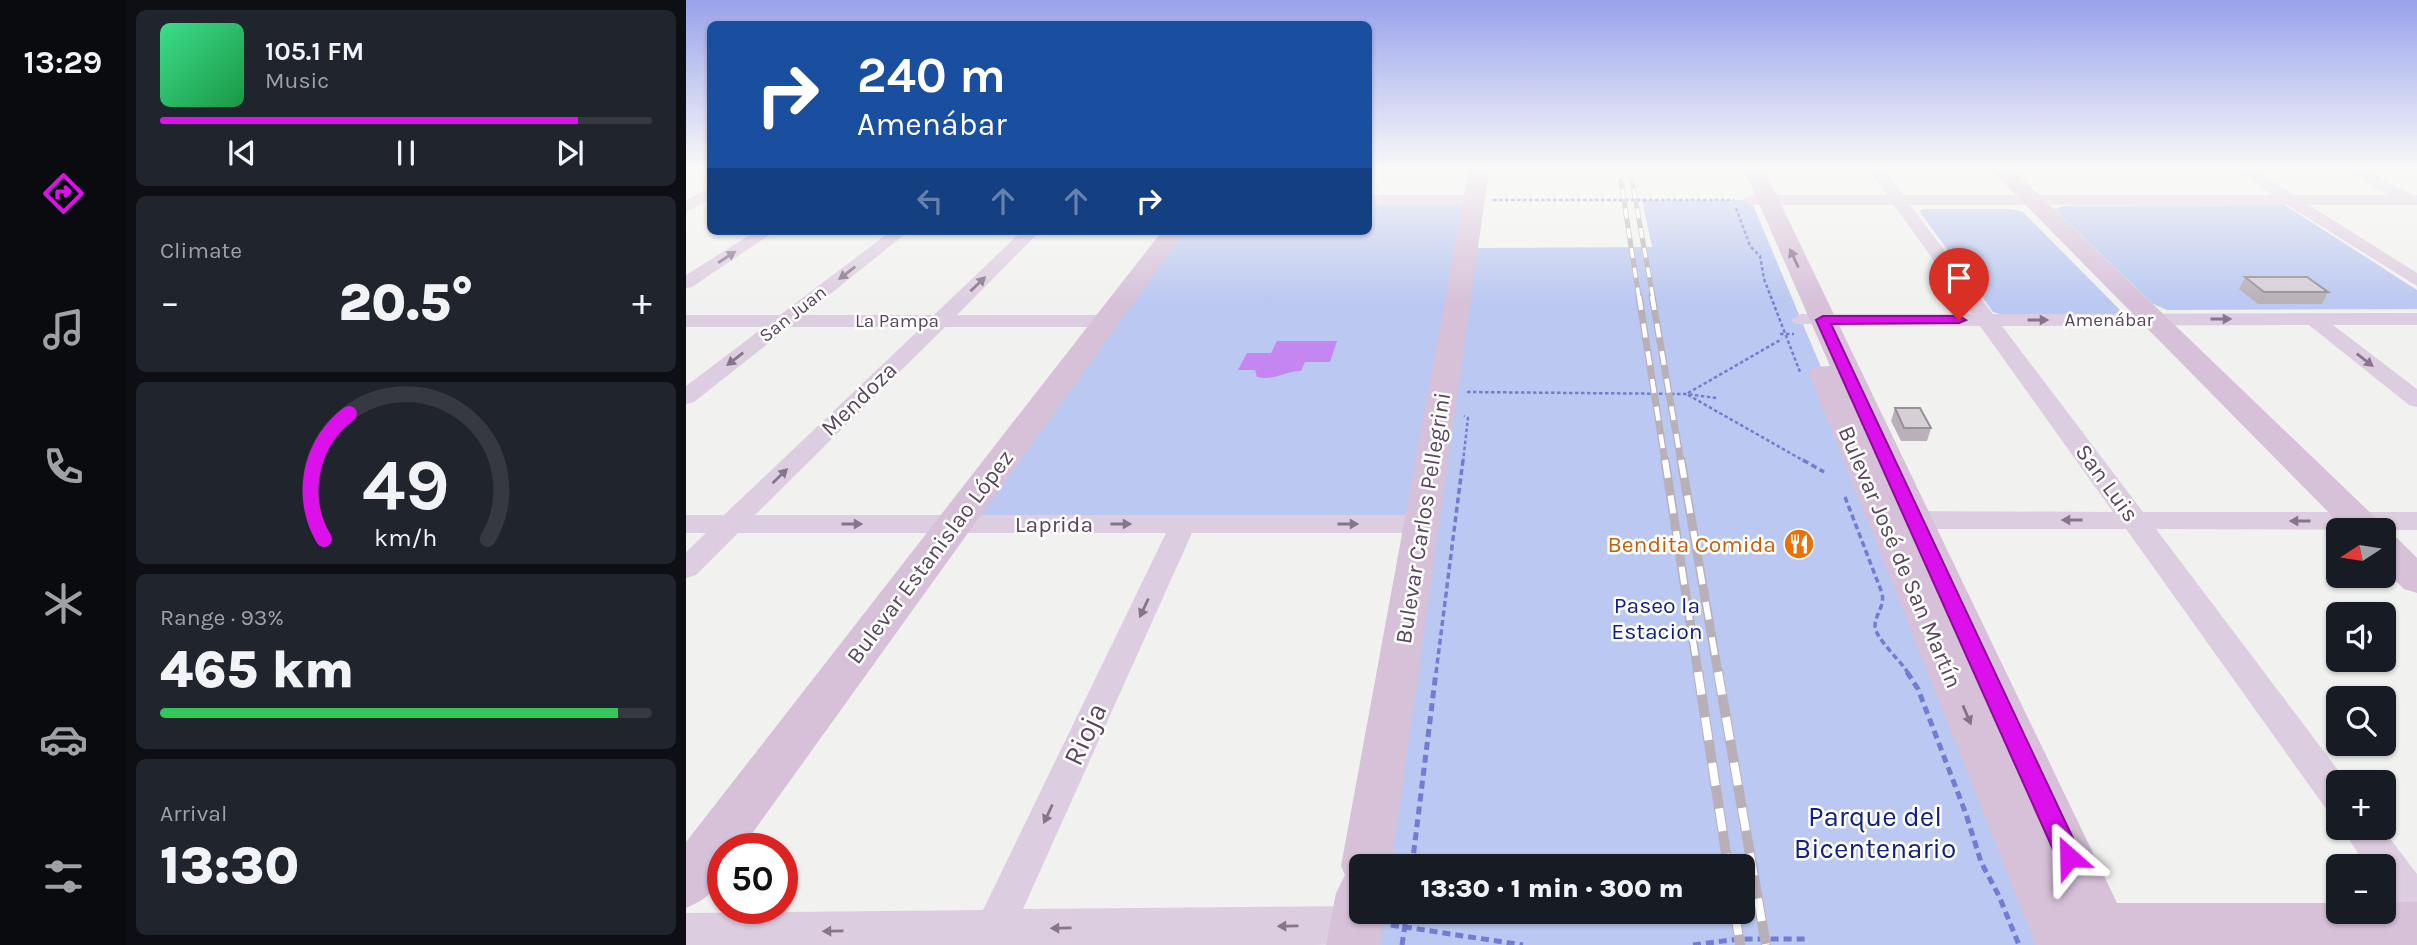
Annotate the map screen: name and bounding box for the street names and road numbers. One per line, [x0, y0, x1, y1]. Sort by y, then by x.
street label: San Juan [755, 281, 831, 347]
street label: Amenábar [2065, 309, 2154, 331]
street label: La Pampa [855, 310, 939, 332]
street label: Mendoza [815, 356, 903, 442]
street label: Bulevar Carlos Pellegrini [1390, 390, 1456, 646]
street label: Bulevar José de San Martín [1832, 422, 1968, 692]
street label: San Luis [2070, 439, 2144, 527]
street label: Bulevar Estanislao López [841, 445, 1019, 669]
street label: Laprida [1015, 511, 1093, 538]
street label: Rioja [1056, 698, 1114, 770]

